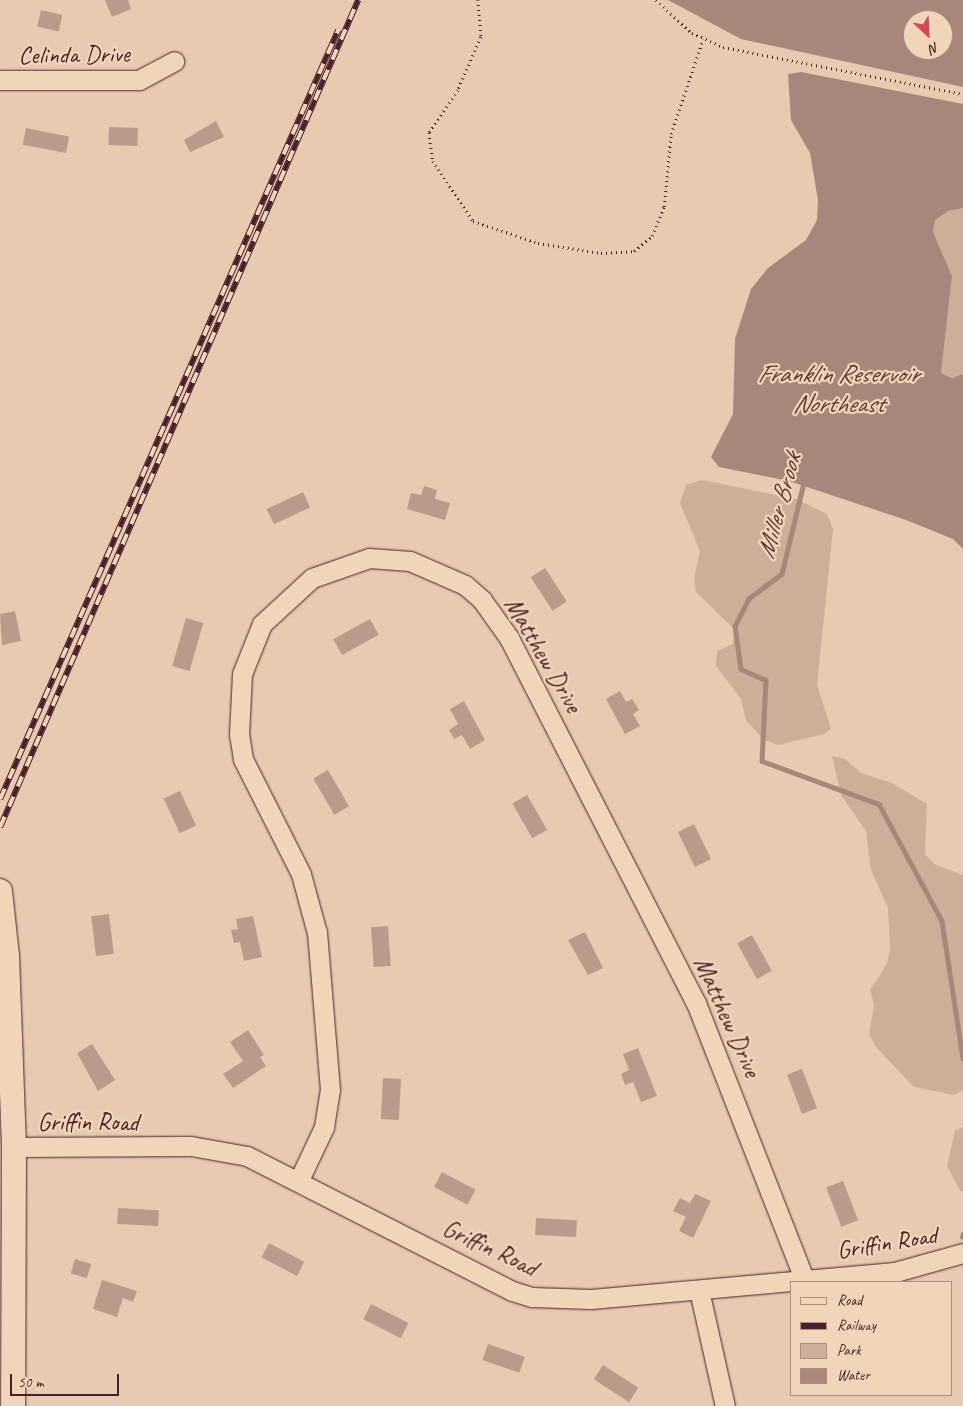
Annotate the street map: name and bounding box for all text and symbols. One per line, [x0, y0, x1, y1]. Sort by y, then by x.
north arrow [903, 10, 953, 60]
street label: Celinda Drive [18, 39, 130, 71]
text: N [927, 39, 942, 58]
water label: Franklin Reservoir Northeast [757, 358, 919, 419]
water label: Miller Brook [750, 450, 808, 562]
street label: Matthew Drive [498, 592, 588, 718]
street label: Matthew Drive [687, 952, 767, 1082]
street label: Griffin Road [37, 1107, 139, 1137]
street label: Griffin Road [438, 1213, 542, 1283]
street label: Griffin Road [835, 1220, 939, 1266]
legend [790, 1281, 953, 1396]
text: Road [837, 1291, 862, 1310]
text: Railway [837, 1316, 876, 1335]
text: Park [837, 1341, 861, 1360]
scale bar [12, 1364, 121, 1396]
text: Water [837, 1366, 870, 1385]
text: 50 m [18, 1373, 44, 1392]

